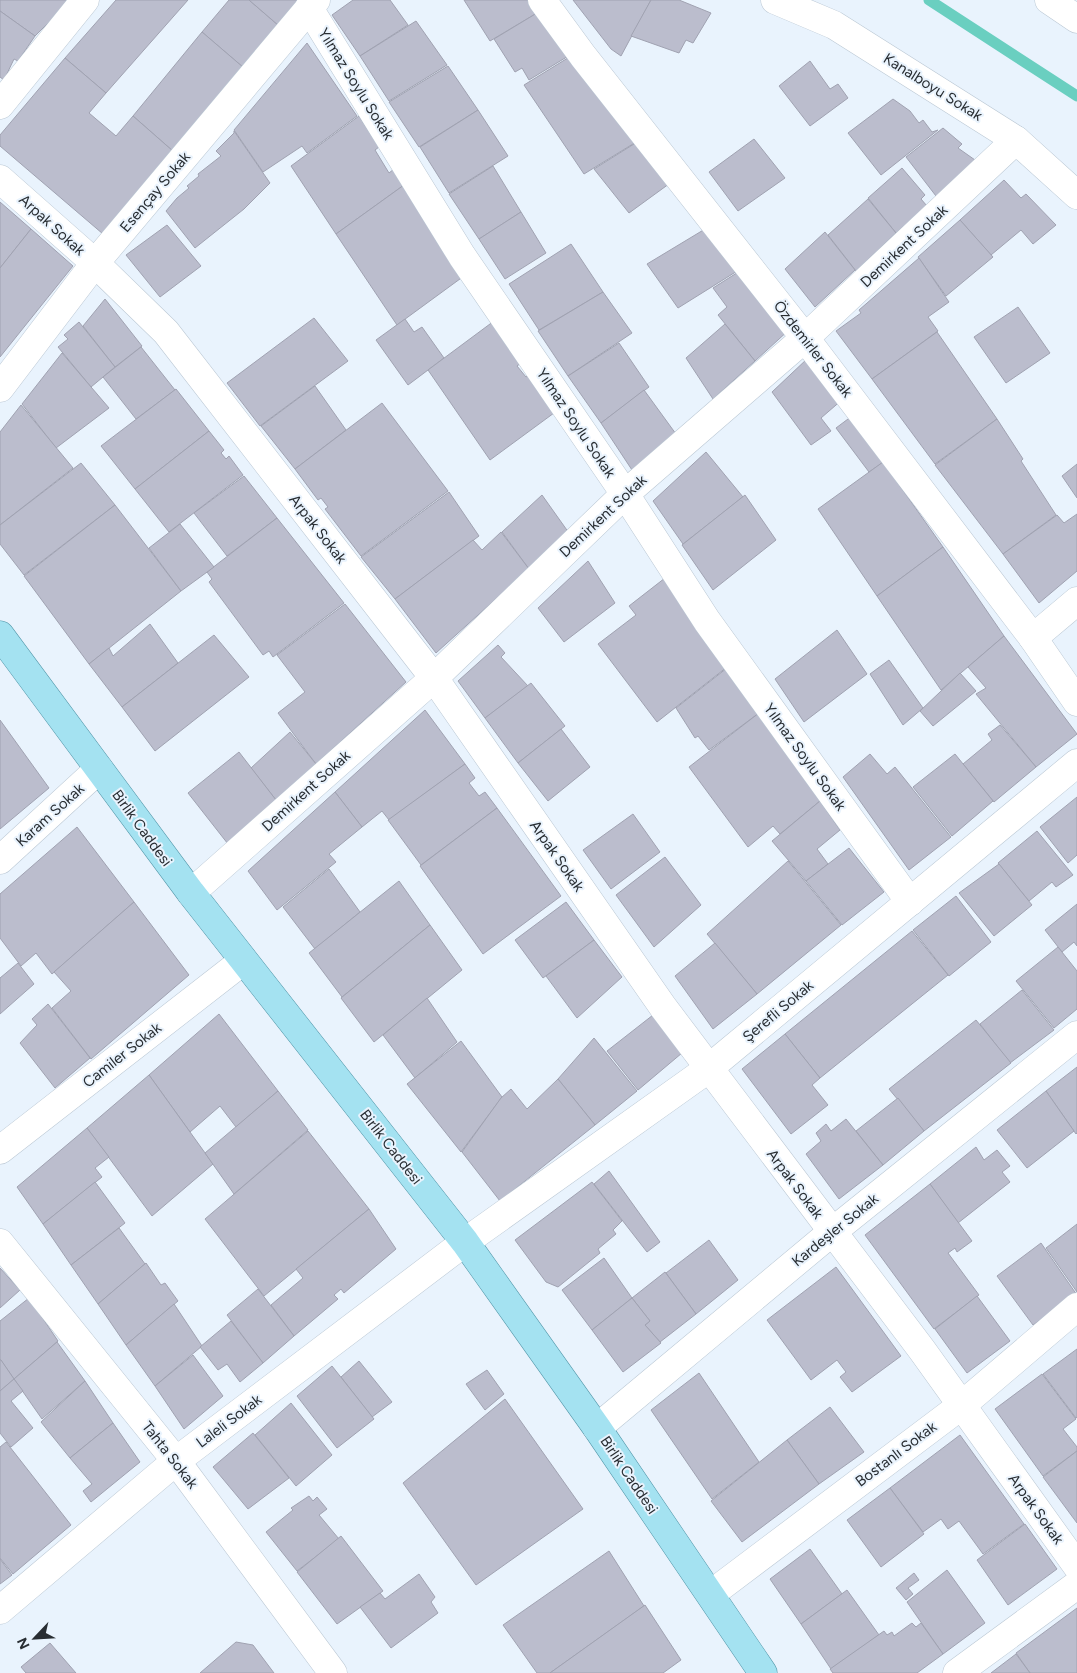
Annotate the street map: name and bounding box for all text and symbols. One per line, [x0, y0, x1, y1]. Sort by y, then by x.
street label: Yılmaz Soylu Sokak [314, 25, 398, 144]
street label: Kanalboyu Sokak [880, 49, 986, 125]
street label: Esençay Sokak [116, 148, 194, 236]
street label: Arpak Sokak [15, 191, 89, 260]
street label: Demirkent Sokak [857, 200, 952, 291]
street label: Özdemirler Sokak [770, 297, 857, 401]
street label: Yılmaz Soylu Sokak [533, 365, 620, 482]
street label: Demirkent Sokak [556, 470, 651, 561]
street label: Arpak Sokak [285, 491, 351, 568]
street label: Yılmaz Soylu Sokak [760, 700, 850, 815]
street label: Demirkent Sokak [258, 746, 354, 835]
street label: Karam Sokak [12, 779, 88, 850]
street label: Birlik Caddesi [108, 786, 176, 870]
street label: Arpak Sokak [526, 817, 588, 896]
street label: Şerefli Sokak [739, 976, 818, 1046]
street label: Camiler Sokak [79, 1018, 166, 1091]
street label: Birlik Caddesi [356, 1106, 426, 1188]
street label: Arpak Sokak [763, 1146, 827, 1223]
street label: Kardeşler Sokak [788, 1189, 882, 1270]
street label: Laleli Sokak [193, 1390, 266, 1451]
street label: Bostanlı Sokak [852, 1417, 941, 1490]
street label: Tahta Sokak [138, 1418, 202, 1493]
street label: Birlik Caddesi [596, 1433, 662, 1517]
street label: Arpak Sokak [1004, 1470, 1068, 1548]
north arrow [10, 1613, 60, 1663]
text: N [14, 1635, 34, 1652]

